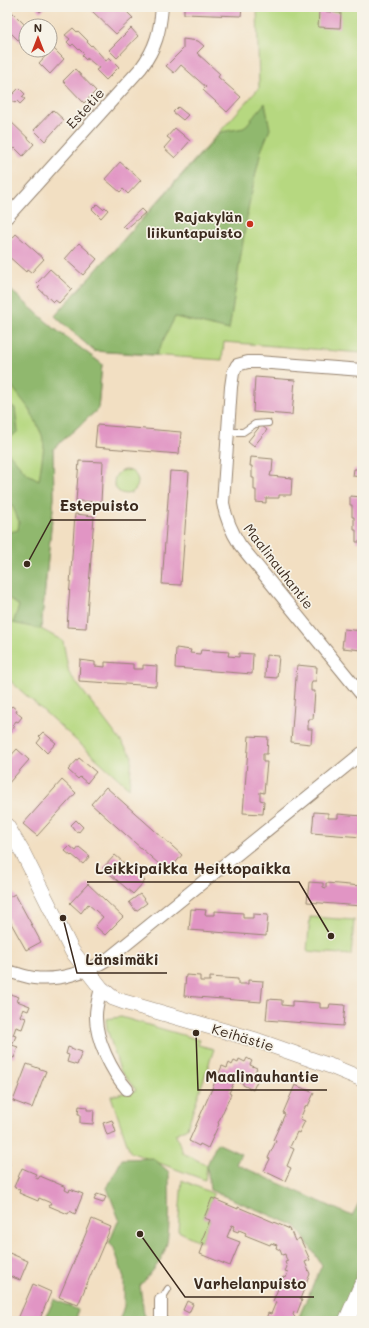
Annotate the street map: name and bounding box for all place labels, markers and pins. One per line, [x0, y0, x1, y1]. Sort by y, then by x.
place label: Rajakylän liikuntapuisto [147, 207, 242, 242]
marker: Rajakylän liikuntapuisto [245, 219, 255, 229]
callout: Estepuisto [51, 493, 146, 520]
callout: Leikkipaikka Heittopaikka [87, 855, 299, 882]
callout: Länsimäki [77, 946, 167, 973]
callout: Maalinauhantie [198, 1063, 327, 1090]
callout: Varhelanpuisto [185, 1270, 314, 1297]

